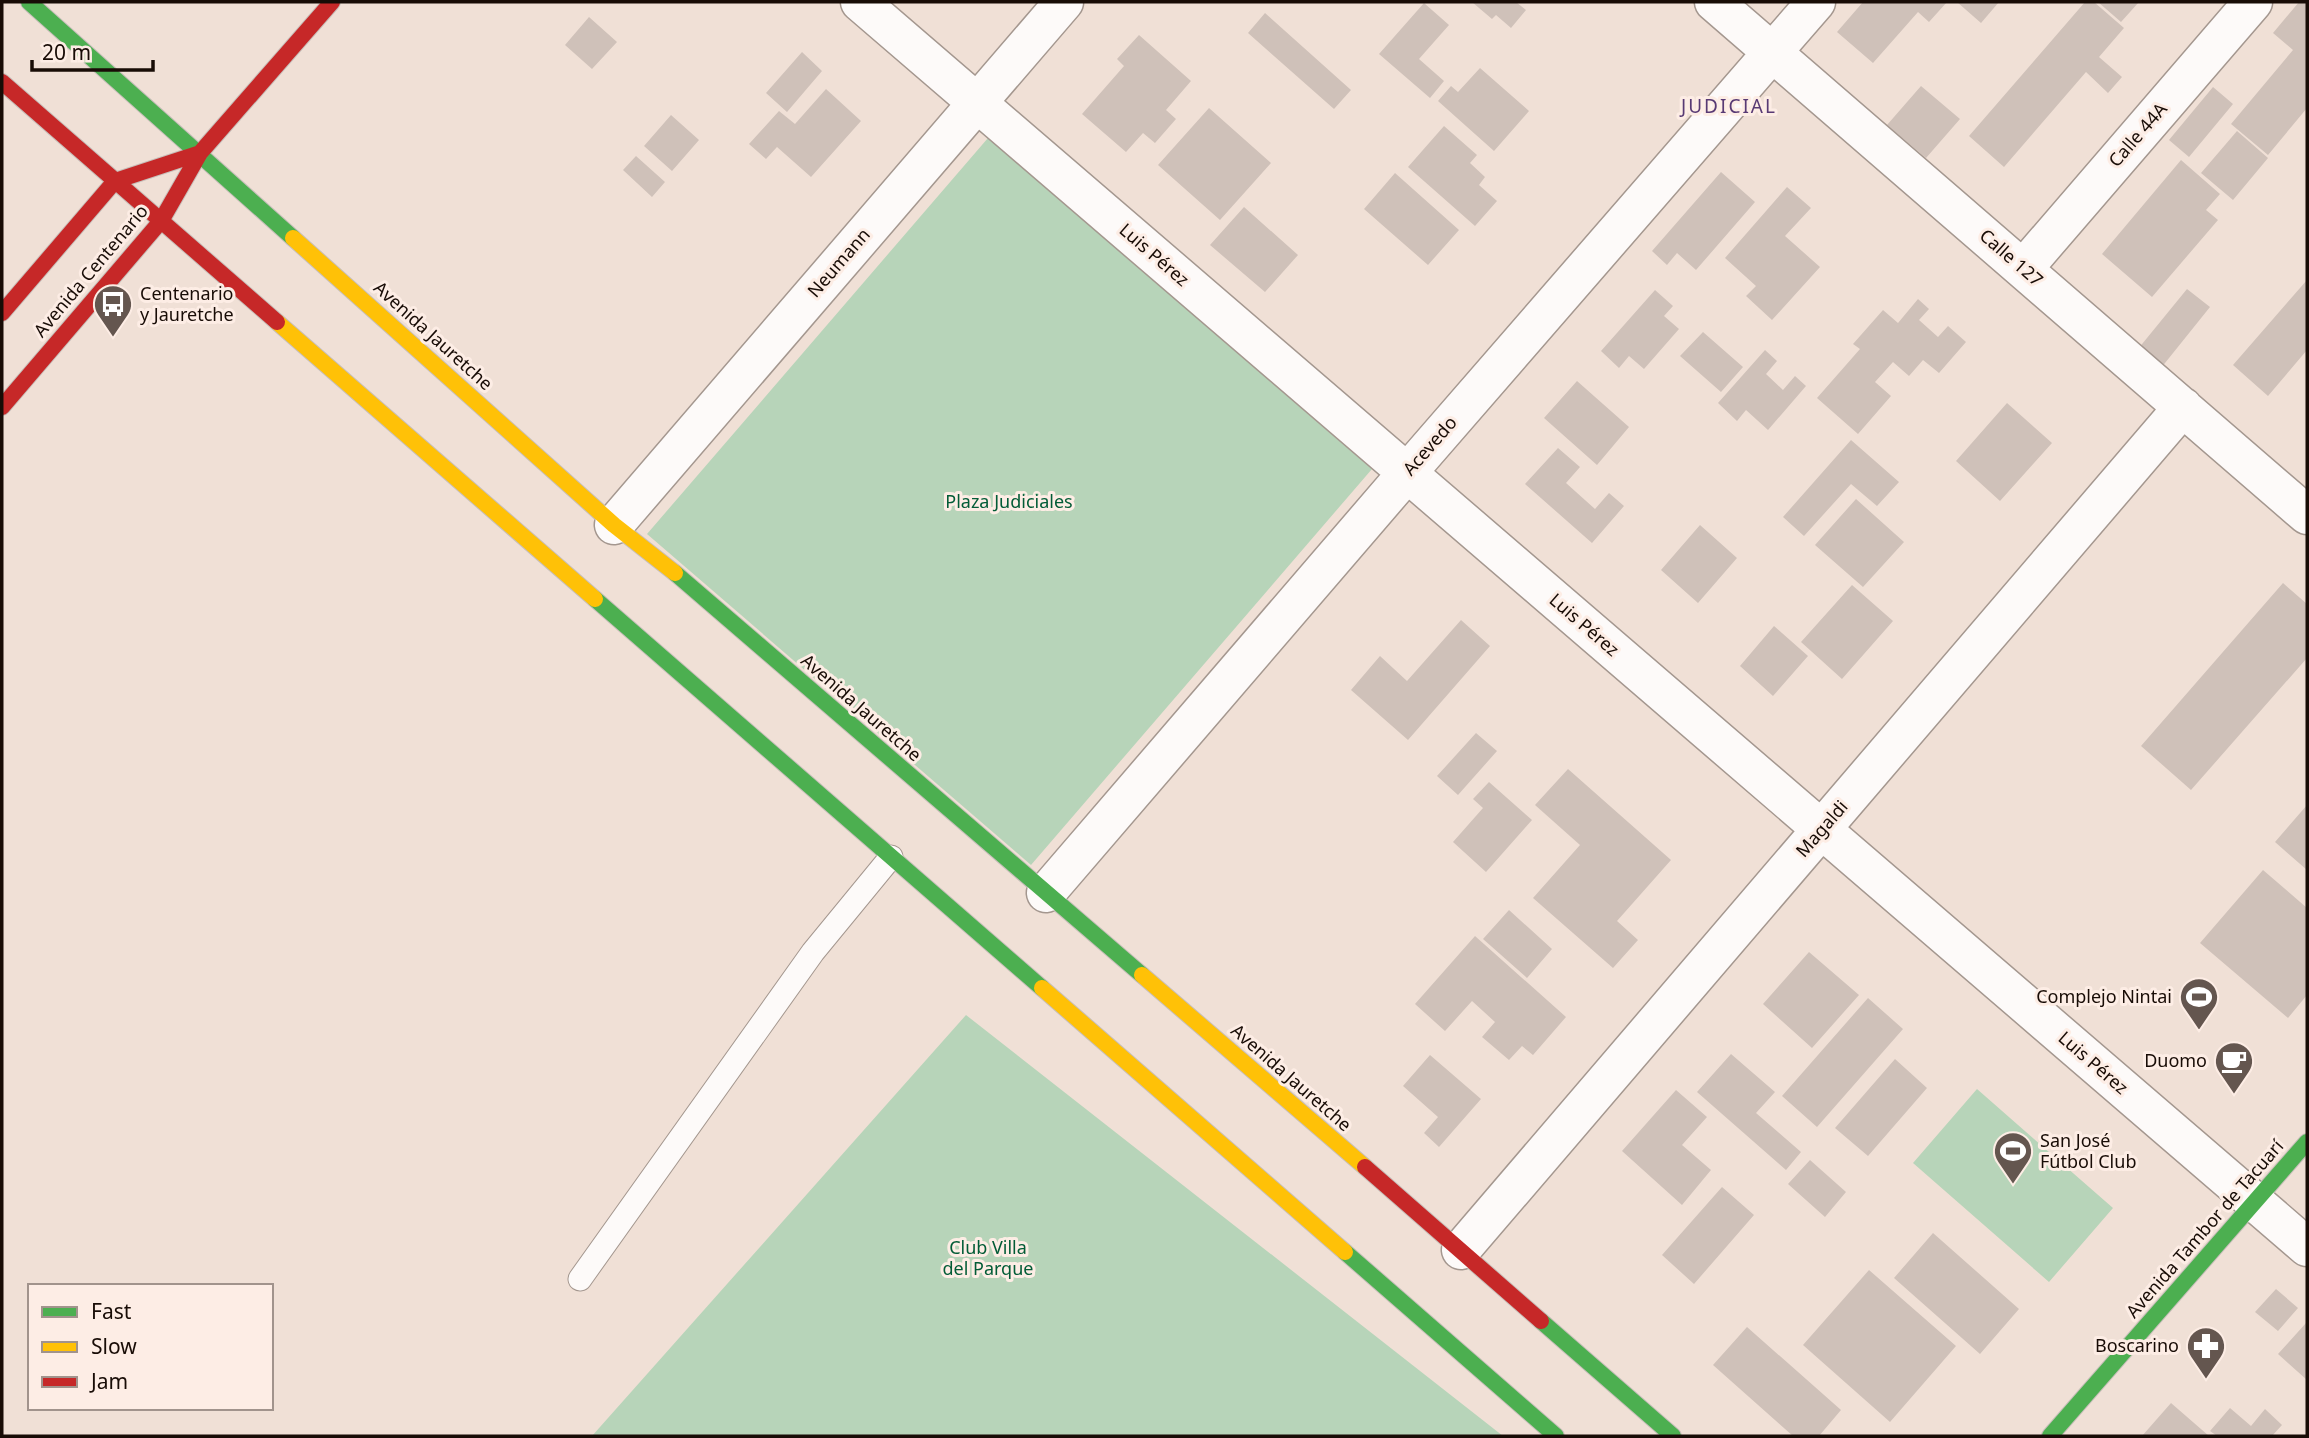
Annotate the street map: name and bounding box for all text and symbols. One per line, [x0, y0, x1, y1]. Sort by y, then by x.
scale bar [32, 28, 152, 72]
text: 20 m [42, 38, 91, 66]
district label: JUDICIAL [1679, 93, 1777, 119]
street label: Calle 44A [2103, 97, 2172, 172]
street label: Avenida Centenario [28, 199, 153, 342]
street label: Luis Pérez [1115, 217, 1195, 291]
street label: Neumann [802, 223, 875, 302]
street label: Calle 127 [1975, 223, 2048, 291]
street label: Avenida Jauretche [369, 275, 498, 395]
place label: Centenario y Jauretche [140, 281, 234, 326]
bus stop icon: Centenario y Jauretche [92, 283, 134, 338]
street label: Acevedo [1397, 411, 1462, 480]
park label: Plaza Judiciales [945, 489, 1073, 513]
street label: Luis Pérez [1545, 587, 1625, 661]
street label: Avenida Jauretche [796, 648, 927, 766]
street label: Magaldi [1790, 795, 1853, 862]
sports icon: Complejo Nintai [2178, 976, 2220, 1031]
place label: Complejo Nintai [2036, 984, 2172, 1008]
street label: Avenida Jauretche [1226, 1018, 1357, 1136]
street label: Luis Pérez [2054, 1025, 2134, 1099]
cafe icon: Duomo [2213, 1040, 2255, 1095]
place label: Duomo [2144, 1048, 2207, 1072]
place label: San José Fútbol Club [2040, 1128, 2136, 1173]
sports icon: San José Fútbol Club [1992, 1130, 2034, 1185]
street label: Avenida Tambor de Tacuarí [2120, 1134, 2288, 1322]
park label: Club Villa del Parque [943, 1235, 1033, 1280]
legend [28, 1284, 273, 1410]
text: Fast [91, 1297, 132, 1325]
pharmacy icon: Boscarino [2185, 1325, 2227, 1380]
text: Slow [91, 1332, 137, 1360]
place label: Boscarino [2095, 1333, 2179, 1357]
text: Jam [89, 1367, 128, 1395]

